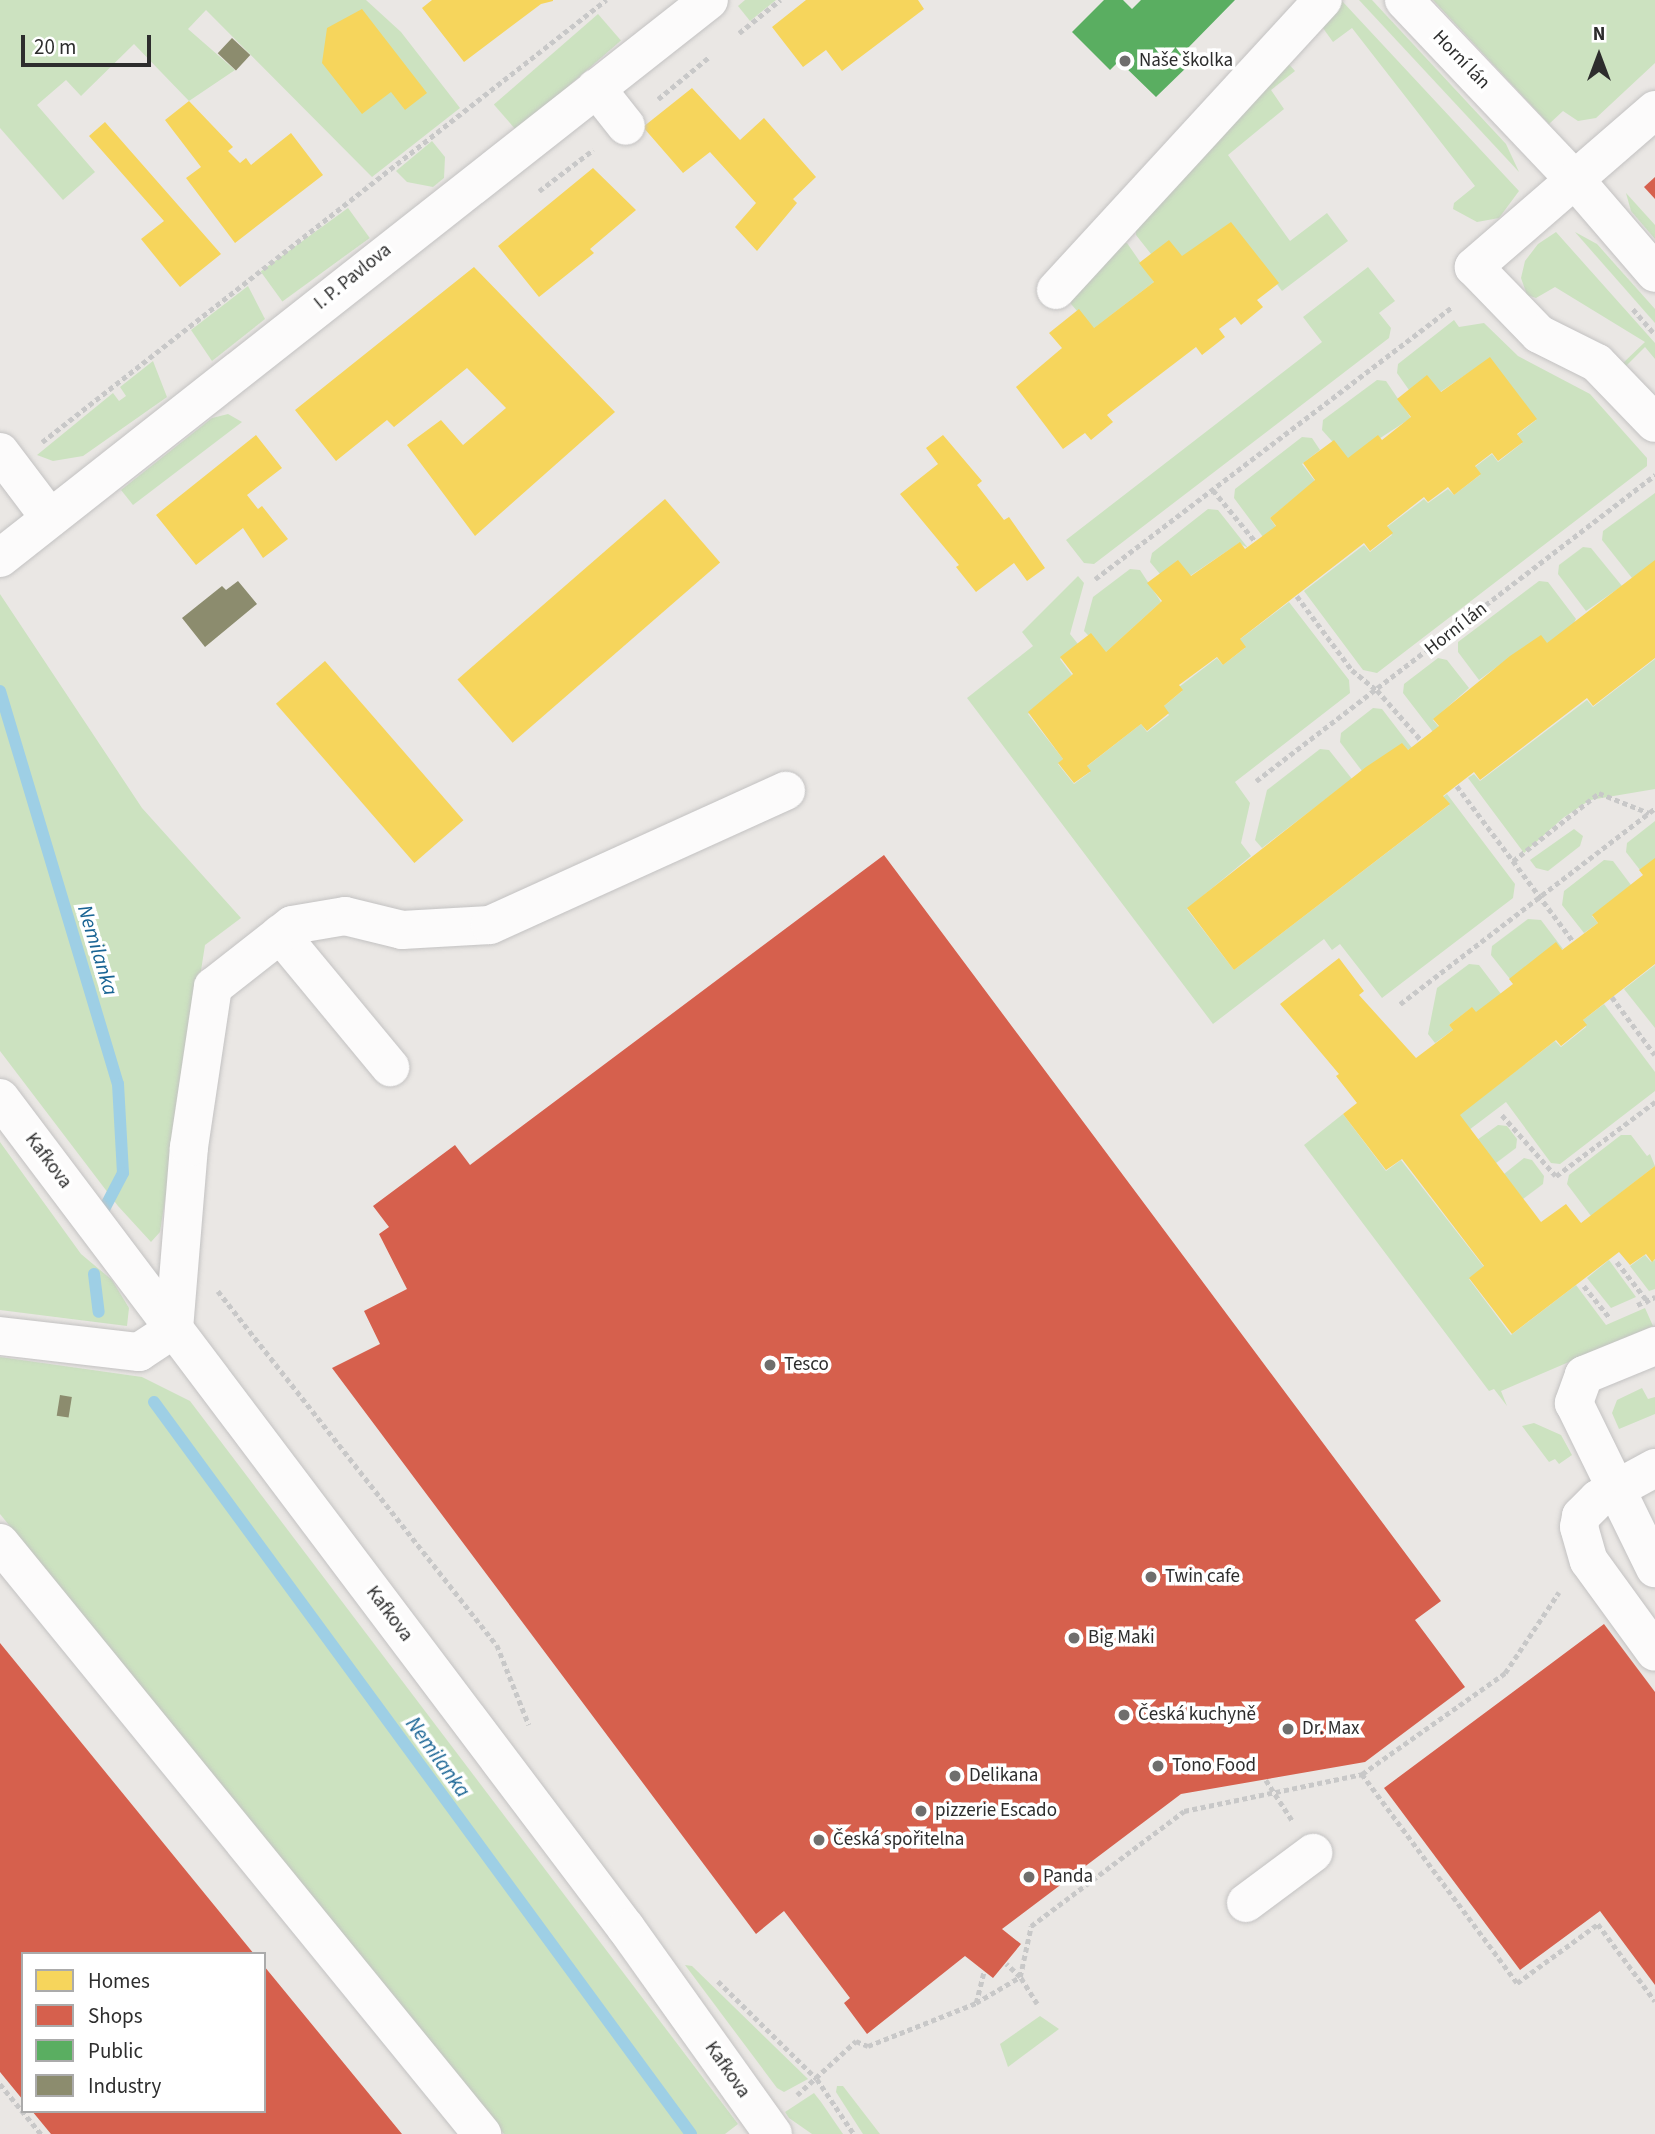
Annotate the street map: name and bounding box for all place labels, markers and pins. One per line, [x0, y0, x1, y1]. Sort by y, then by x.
place label: Naše školka [1139, 50, 1233, 72]
marker: Naše školka [1117, 53, 1133, 69]
place label: Tesco [784, 1354, 829, 1376]
marker: Tesco [762, 1357, 778, 1373]
place label: Twin cafe [1165, 1566, 1240, 1588]
marker: Twin cafe [1143, 1569, 1159, 1585]
place label: Big Maki [1088, 1627, 1155, 1649]
marker: Big Maki [1066, 1630, 1082, 1646]
place label: Česká kuchyně [1138, 1704, 1256, 1726]
marker: Česká kuchyně [1116, 1707, 1132, 1723]
place label: Dr. Max [1302, 1718, 1360, 1740]
marker: Dr. Max [1280, 1721, 1296, 1737]
place label: Tono Food [1172, 1755, 1256, 1777]
marker: Tono Food [1150, 1758, 1166, 1774]
place label: Delikana [969, 1765, 1038, 1787]
marker: Delikana [947, 1768, 963, 1784]
place label: pizzerie Escado [935, 1800, 1057, 1822]
marker: pizzerie Escado [913, 1803, 929, 1819]
place label: Česká spořitelna [833, 1829, 964, 1851]
marker: Česká spořitelna [811, 1832, 827, 1848]
place label: Panda [1043, 1866, 1093, 1888]
marker: Panda [1021, 1869, 1037, 1885]

